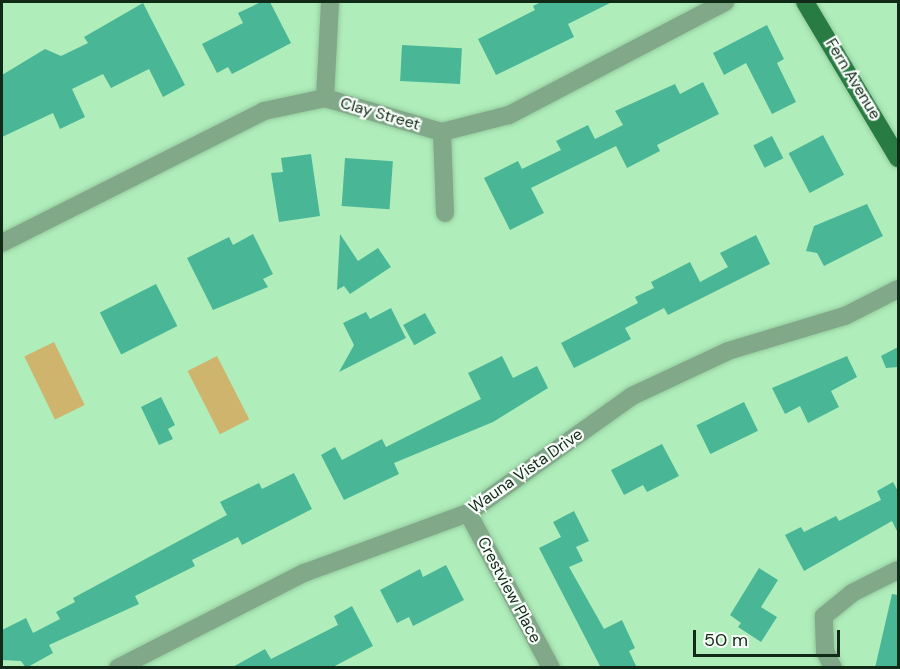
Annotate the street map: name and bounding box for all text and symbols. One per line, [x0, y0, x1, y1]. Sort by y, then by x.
street label: Fern Avenue [821, 35, 885, 123]
street label: Clay Street [338, 93, 422, 135]
street label: Wauna Vista Drive [466, 425, 586, 517]
street label: Crestview Place [473, 534, 545, 646]
scale bar [696, 618, 843, 656]
text: 50 m [704, 628, 748, 652]

